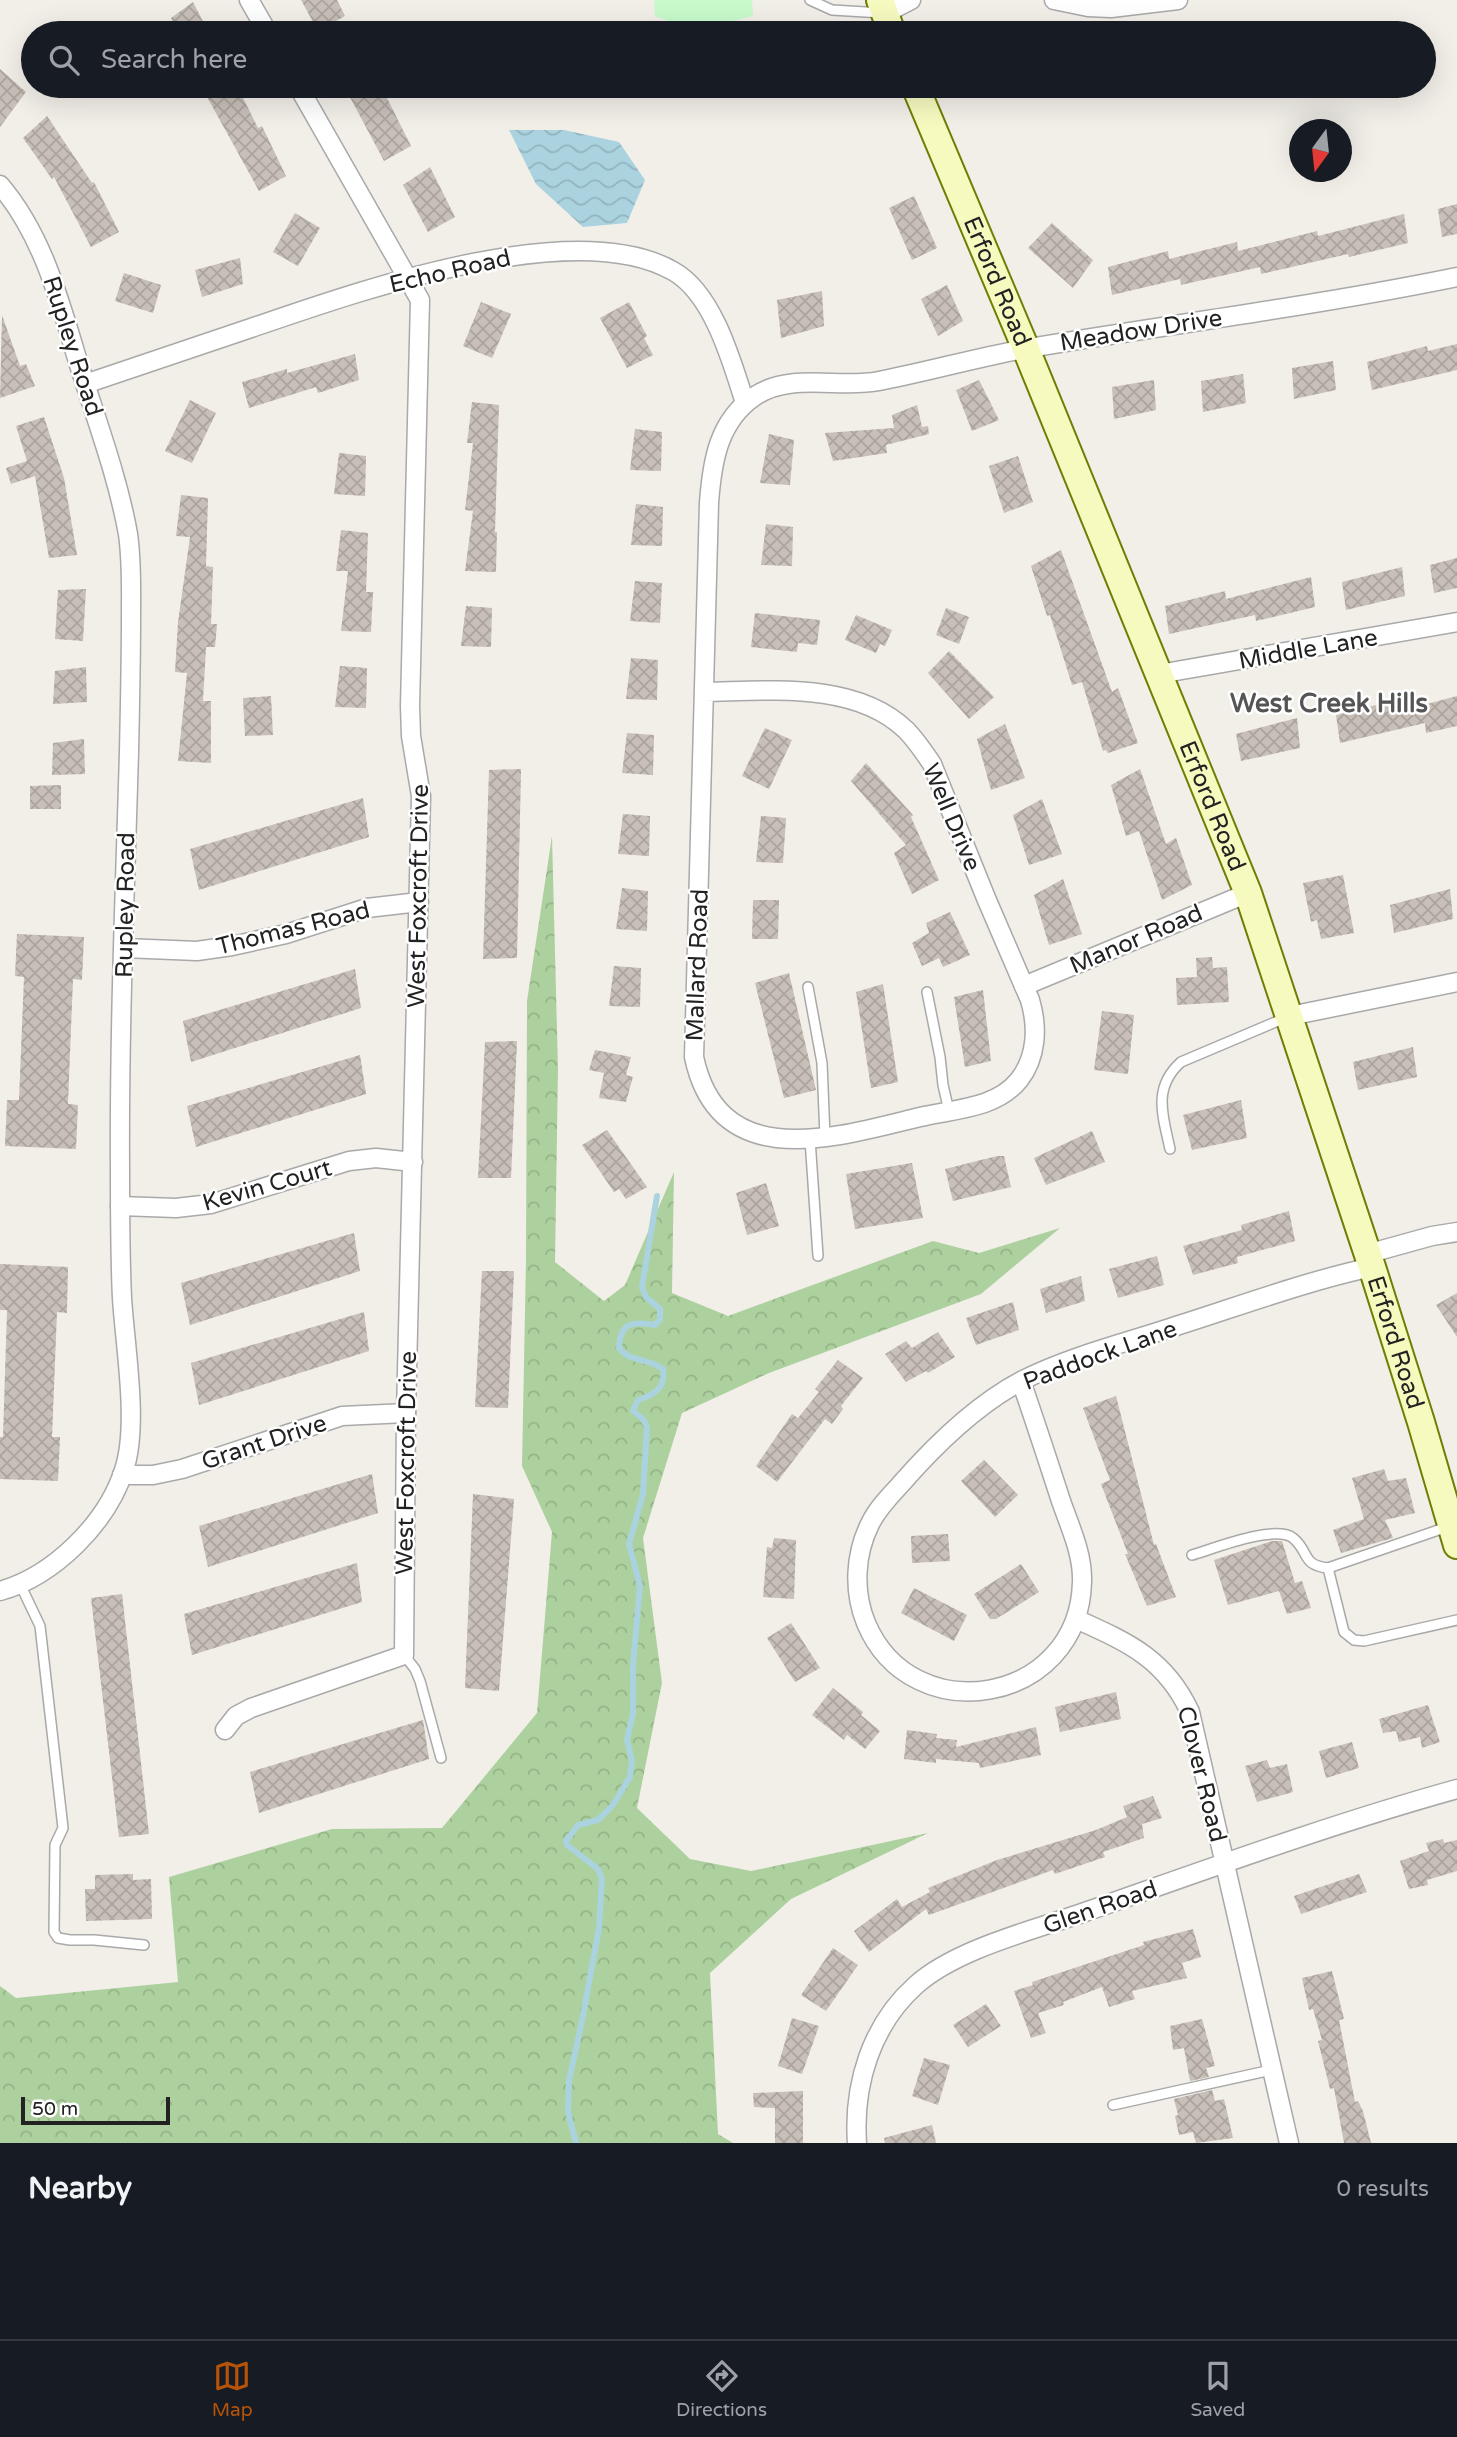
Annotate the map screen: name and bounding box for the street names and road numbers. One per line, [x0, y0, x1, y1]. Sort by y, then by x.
street label: Erford Road [957, 212, 1037, 351]
street label: Echo Road [387, 243, 514, 300]
street label: Rupley Road [36, 272, 109, 420]
street label: Meadow Drive [1058, 303, 1224, 358]
street label: Middle Lane [1236, 623, 1380, 676]
street label: Erford Road [1173, 737, 1252, 876]
street label: Well Drive [916, 759, 987, 875]
street label: West Foxcroft Drive [402, 784, 435, 1008]
street label: Rupley Road [110, 832, 141, 978]
street label: Mallard Road [680, 888, 715, 1042]
street label: Thomas Road [213, 895, 373, 962]
street label: Manor Road [1065, 898, 1207, 980]
street label: Kevin Court [199, 1153, 335, 1218]
street label: Erford Road [1361, 1272, 1430, 1413]
street label: Paddock Lane [1019, 1314, 1181, 1397]
street label: West Foxcroft Drive [390, 1351, 423, 1575]
street label: Grant Drive [198, 1409, 330, 1476]
street label: Clover Road [1171, 1703, 1232, 1845]
street label: Glen Road [1039, 1874, 1161, 1941]

